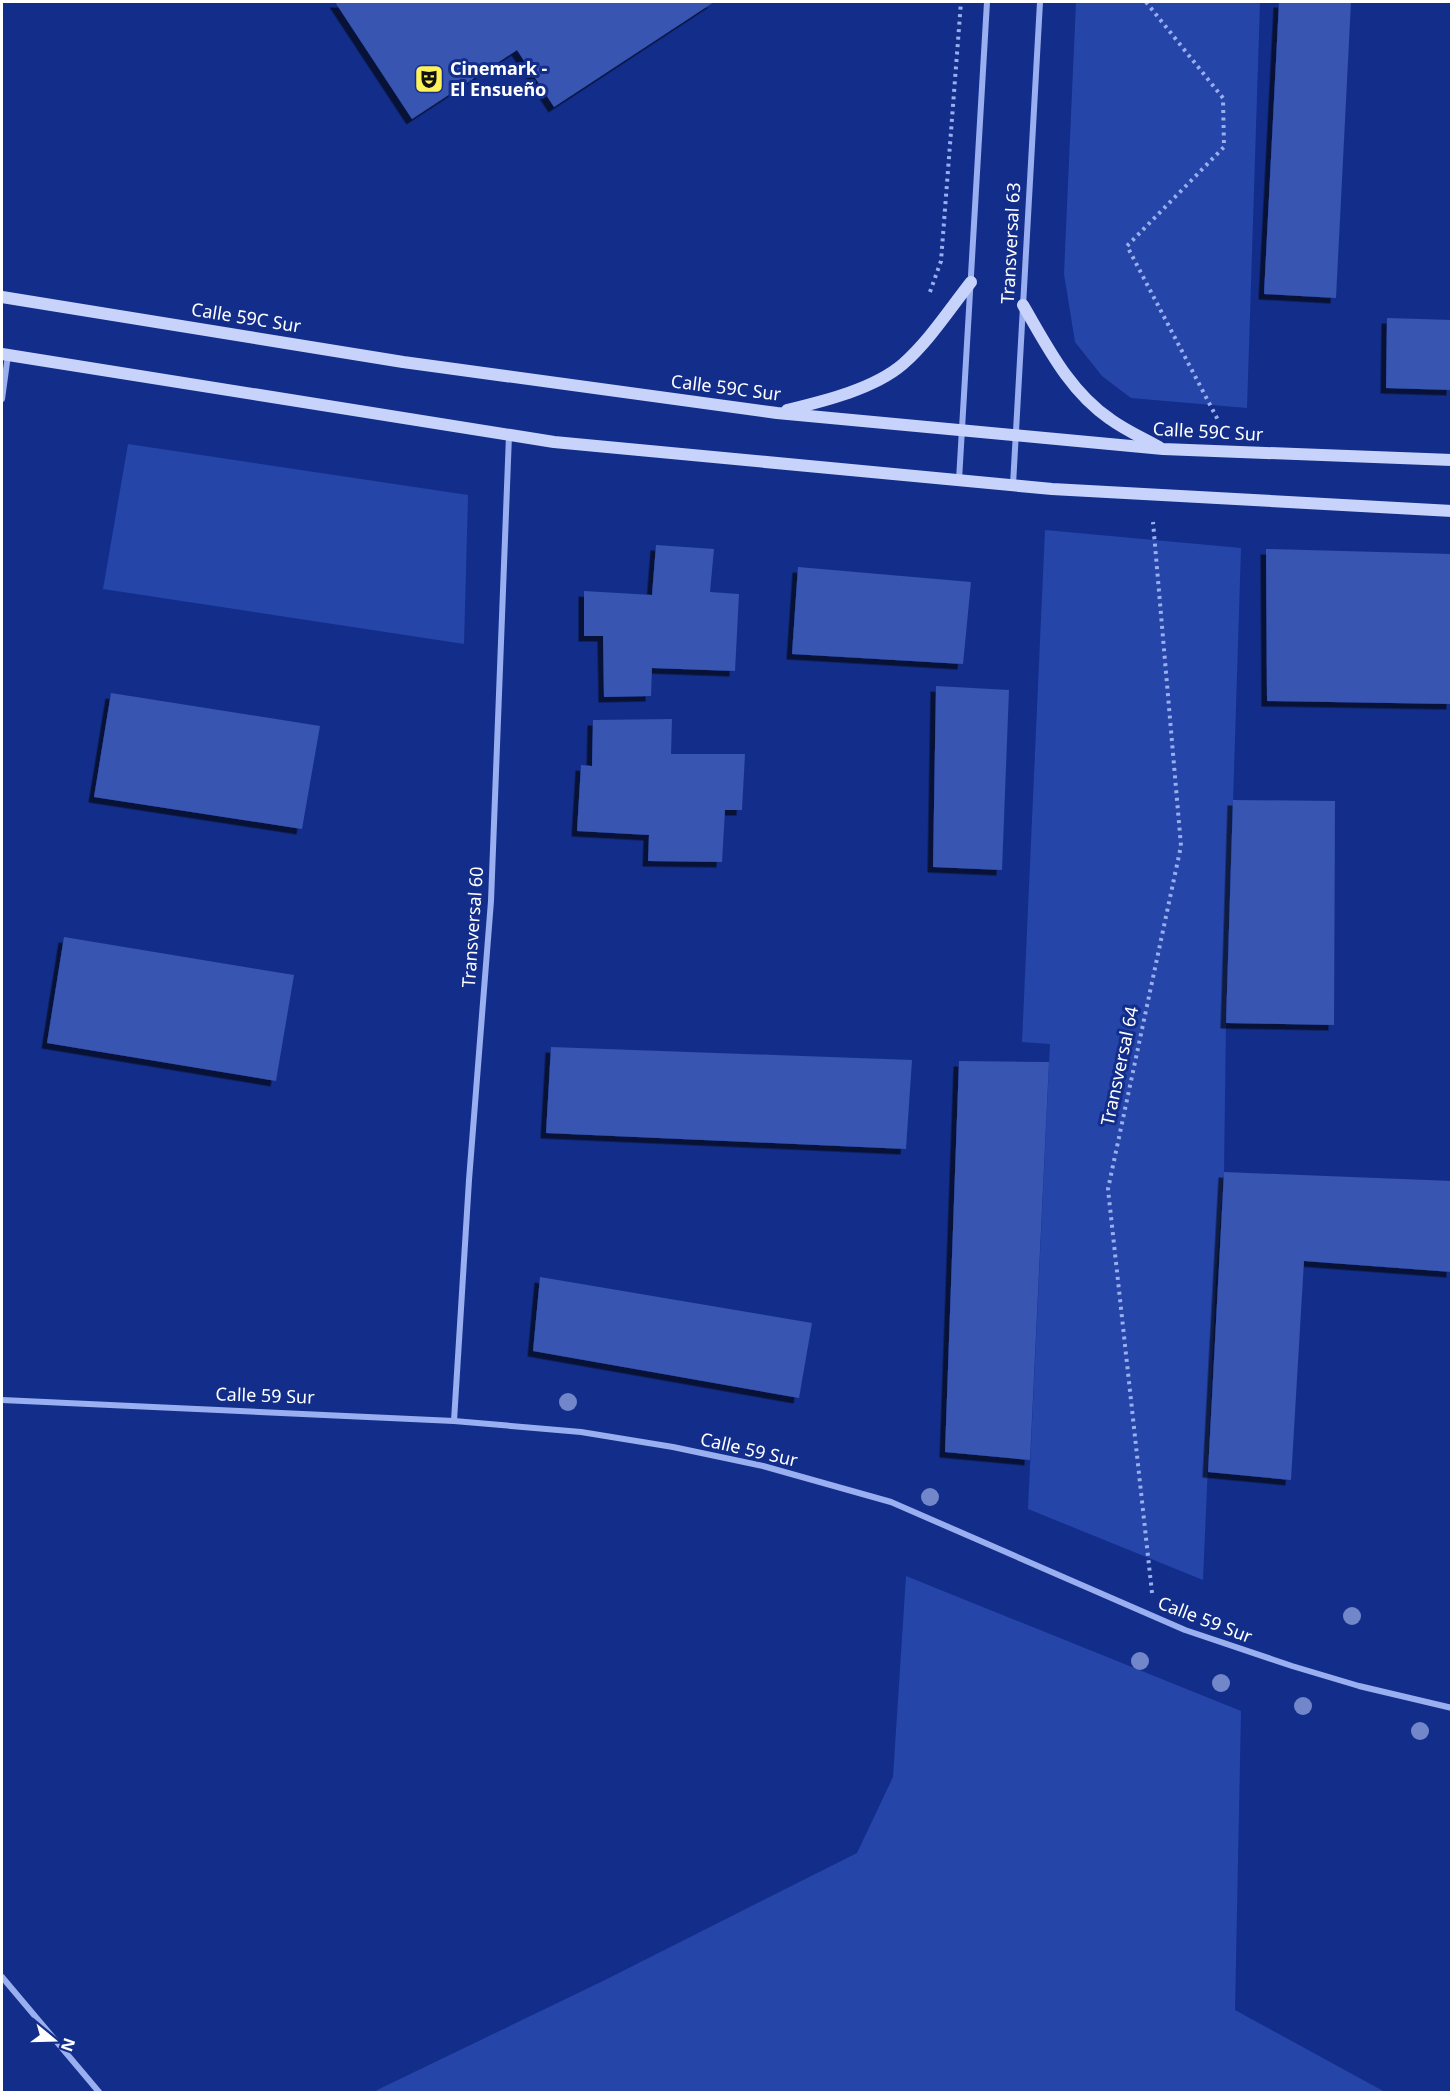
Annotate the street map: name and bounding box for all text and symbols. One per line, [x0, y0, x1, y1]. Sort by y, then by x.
place label: Cinemark - El Ensueño [450, 56, 548, 101]
theatre icon: Cinemark - El Ensueño [413, 63, 445, 95]
street label: Transversal 63 [995, 182, 1025, 304]
street label: Calle 59C Sur [190, 297, 303, 338]
street label: Calle 59C Sur [670, 368, 783, 406]
street label: Calle 59C Sur [1152, 416, 1265, 446]
street label: Transversal 60 [456, 866, 488, 988]
street label: Transversal 64 [1095, 1004, 1143, 1128]
street label: Calle 59 Sur [215, 1381, 316, 1409]
street label: Calle 59 Sur [698, 1426, 801, 1472]
street label: Calle 59 Sur [1155, 1590, 1257, 1648]
north arrow [24, 2010, 84, 2070]
text: N [56, 2035, 81, 2055]

